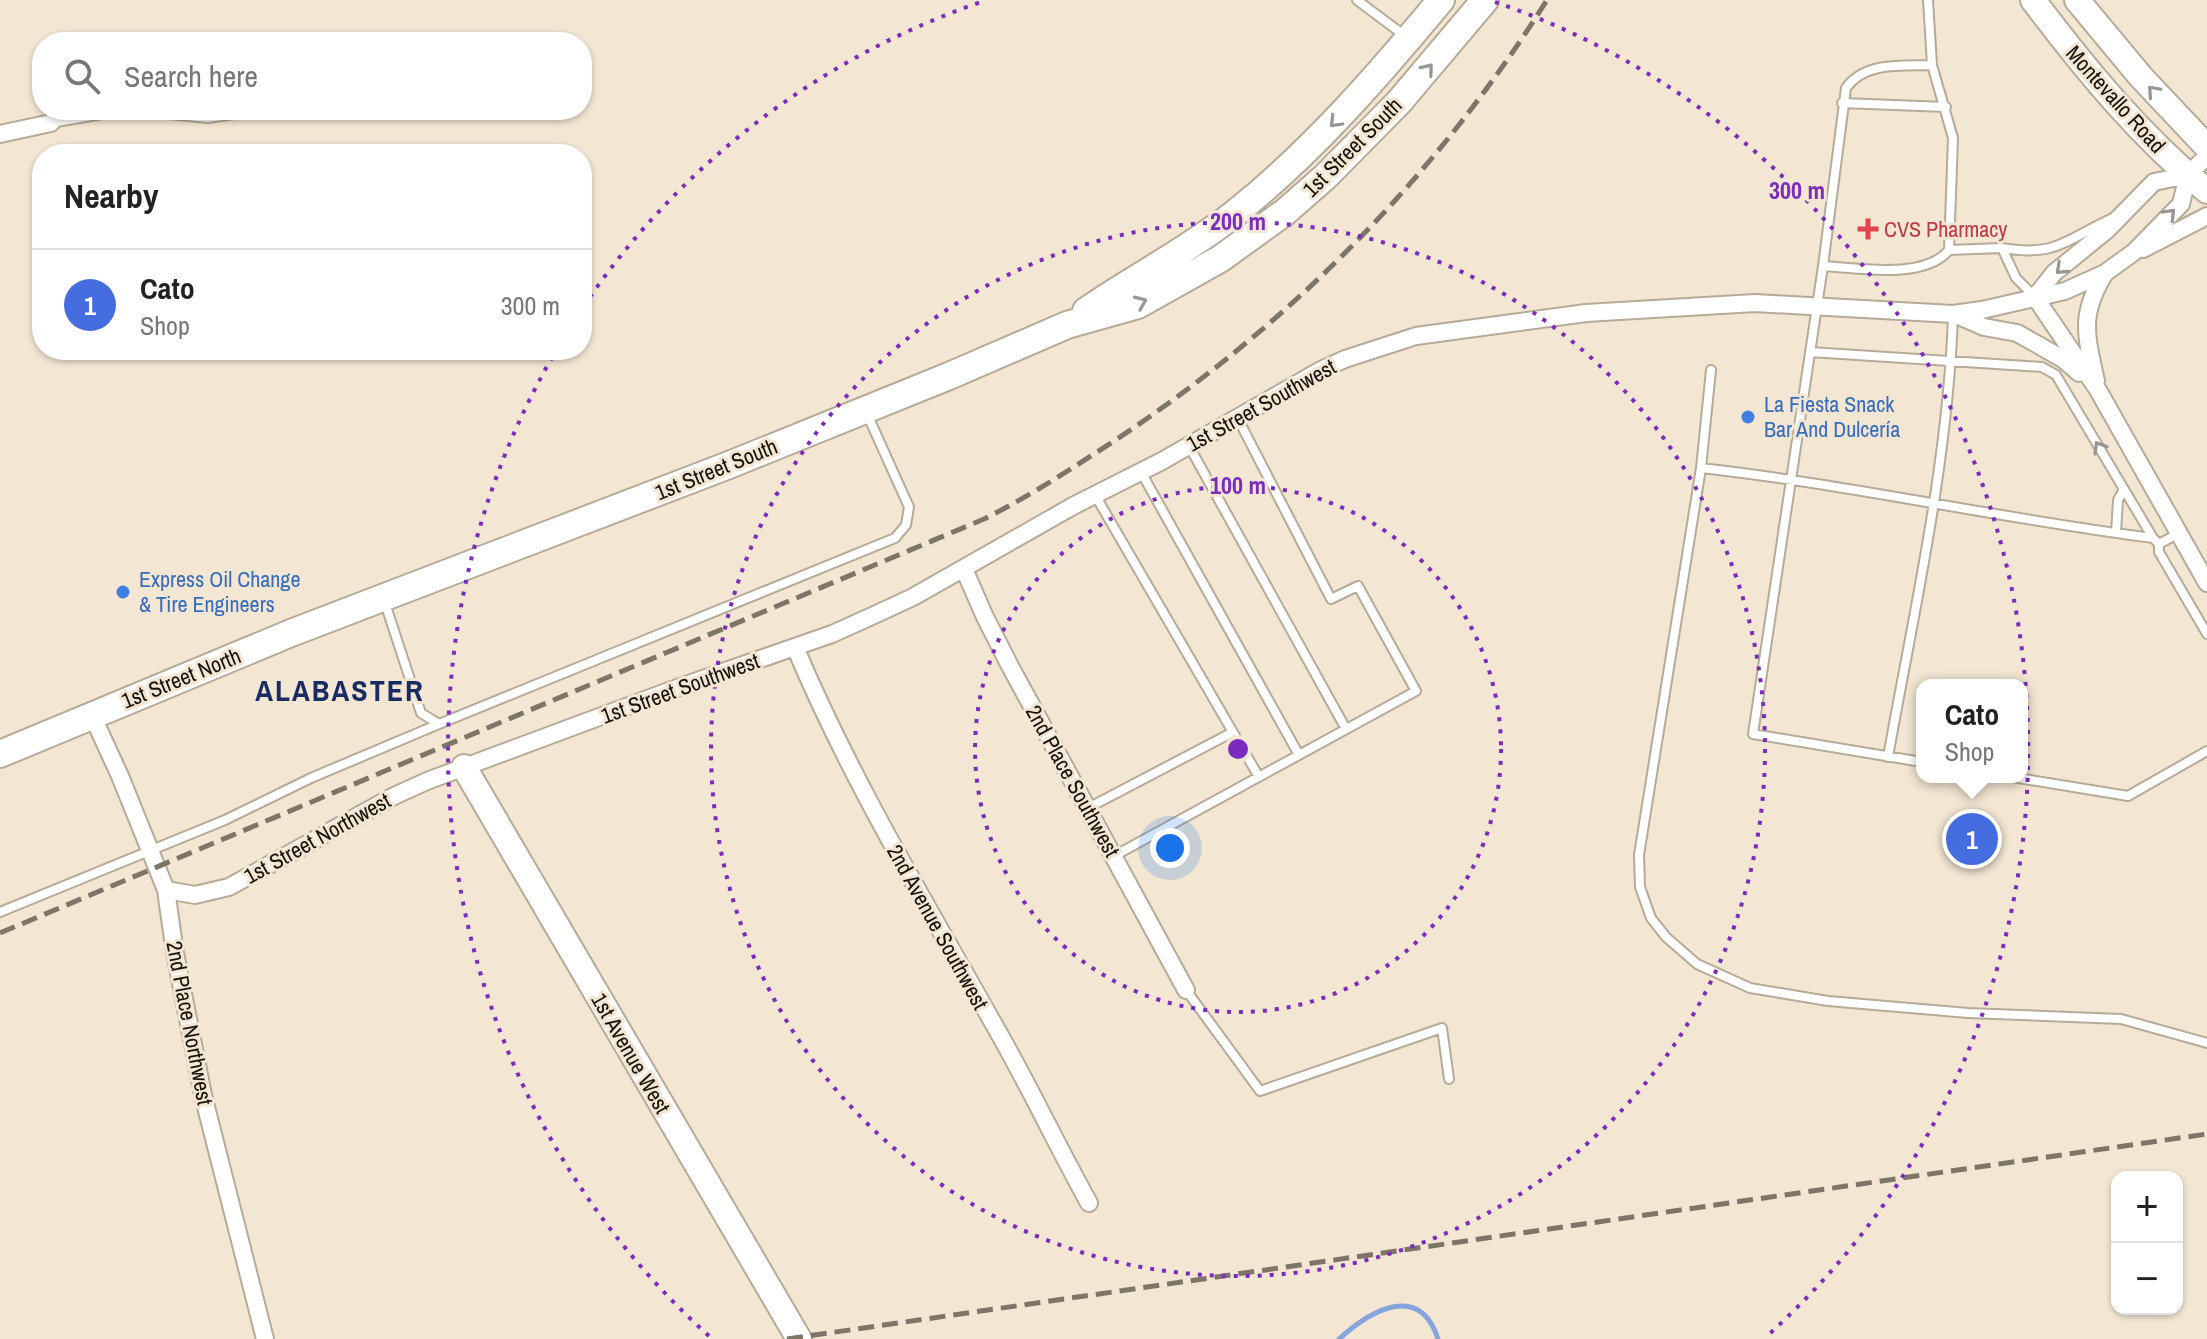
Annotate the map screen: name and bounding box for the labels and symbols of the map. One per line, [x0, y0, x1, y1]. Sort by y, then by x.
street label: Montevallo Road [2060, 39, 2172, 159]
one-way arrow [1418, 64, 1433, 79]
one-way arrow [2148, 85, 2163, 100]
street label: 1st Street South [1296, 91, 1408, 203]
one-way arrow [1329, 113, 1344, 127]
text: 300 m [1769, 174, 1825, 206]
text: 200 m [1210, 205, 1266, 237]
one-way arrow [2161, 209, 2175, 224]
place label: CVS Pharmacy [1884, 214, 2007, 244]
marker: CVS Pharmacy [1859, 220, 1877, 238]
one-way arrow [2055, 259, 2070, 273]
one-way arrow [1133, 295, 1148, 311]
street label: 1st Street Southwest [1181, 352, 1341, 458]
place label: La Fiesta Snack Bar And Dulcería [1764, 389, 1900, 444]
marker: La Fiesta Snack Bar And Dulcería [1739, 408, 1757, 426]
street label: 1st Street South [650, 431, 782, 507]
one-way arrow [2093, 441, 2109, 456]
text: 100 m [1210, 469, 1266, 501]
place label: Express Oil Change & Tire Engineers [139, 564, 300, 619]
marker: Express Oil Change & Tire Engineers [114, 583, 132, 601]
street label: 1st Street North [117, 640, 245, 716]
street label: 1st Street Southwest [597, 645, 763, 731]
district label: ALABASTER [255, 670, 425, 710]
street label: 2nd Place Southwest [1019, 700, 1127, 862]
centre of rings [1224, 735, 1252, 763]
street label: 1st Street Northwest [238, 785, 396, 891]
pin: 1 [1946, 809, 1998, 869]
your location [1150, 828, 1190, 868]
street label: 2nd Avenue Southwest [880, 839, 996, 1015]
street label: 2nd Place Northwest [159, 938, 221, 1108]
street label: 1st Avenue West [584, 987, 678, 1119]

